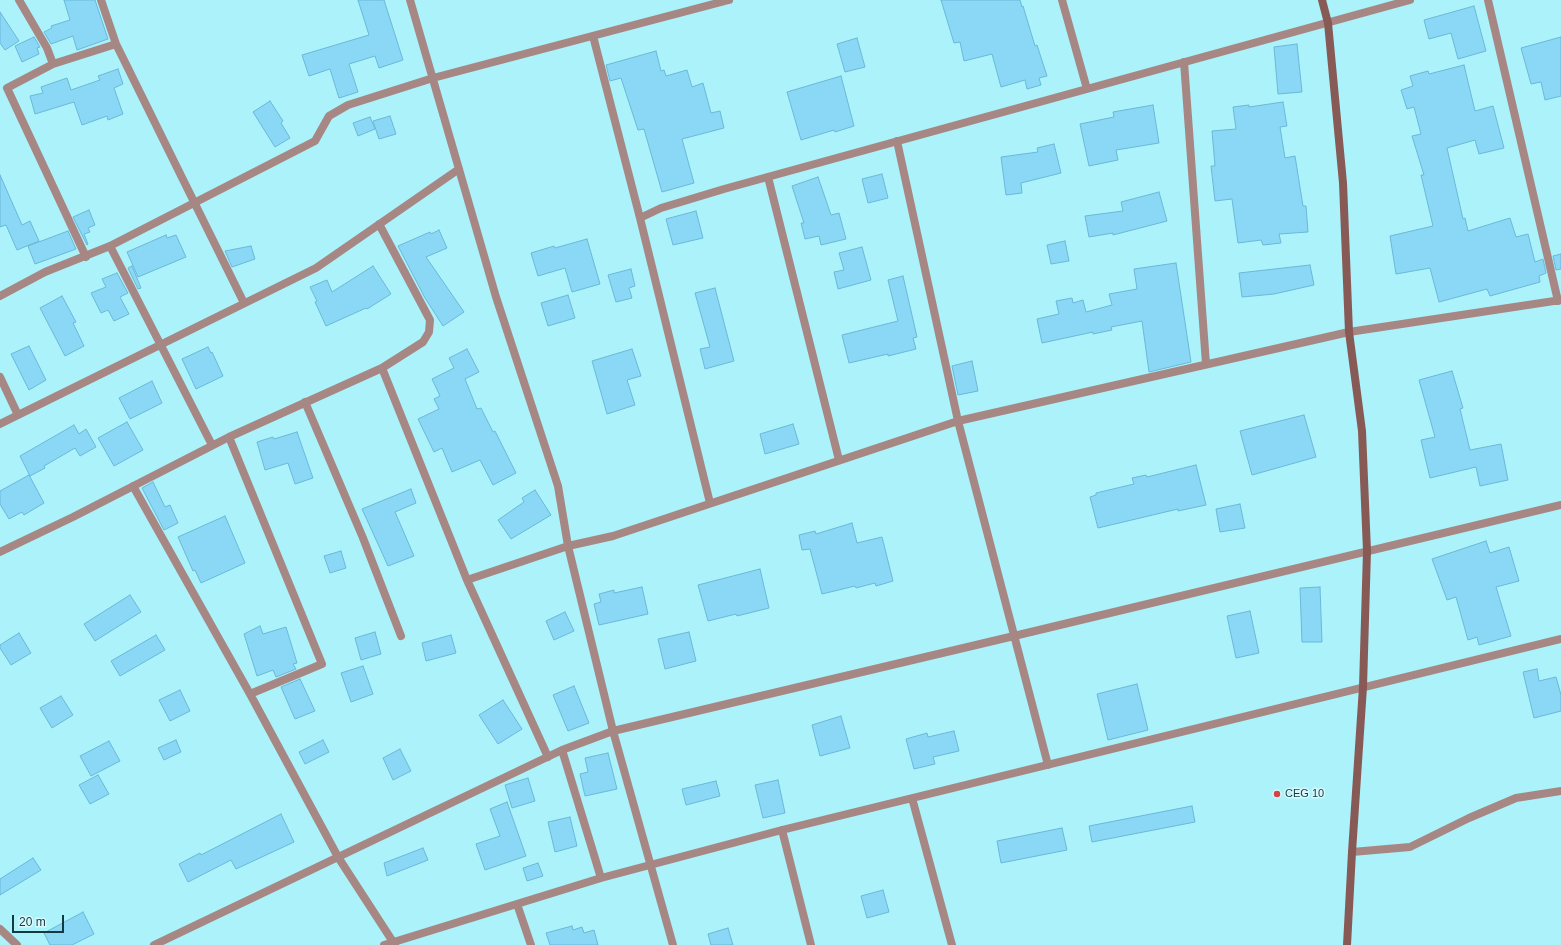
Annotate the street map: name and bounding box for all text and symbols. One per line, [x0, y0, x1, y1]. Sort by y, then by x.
place label: CEG 10 [1285, 787, 1324, 801]
marker: CEG 10 [1272, 789, 1282, 799]
scale bar [14, 907, 66, 933]
text: 20 m [19, 915, 46, 929]

